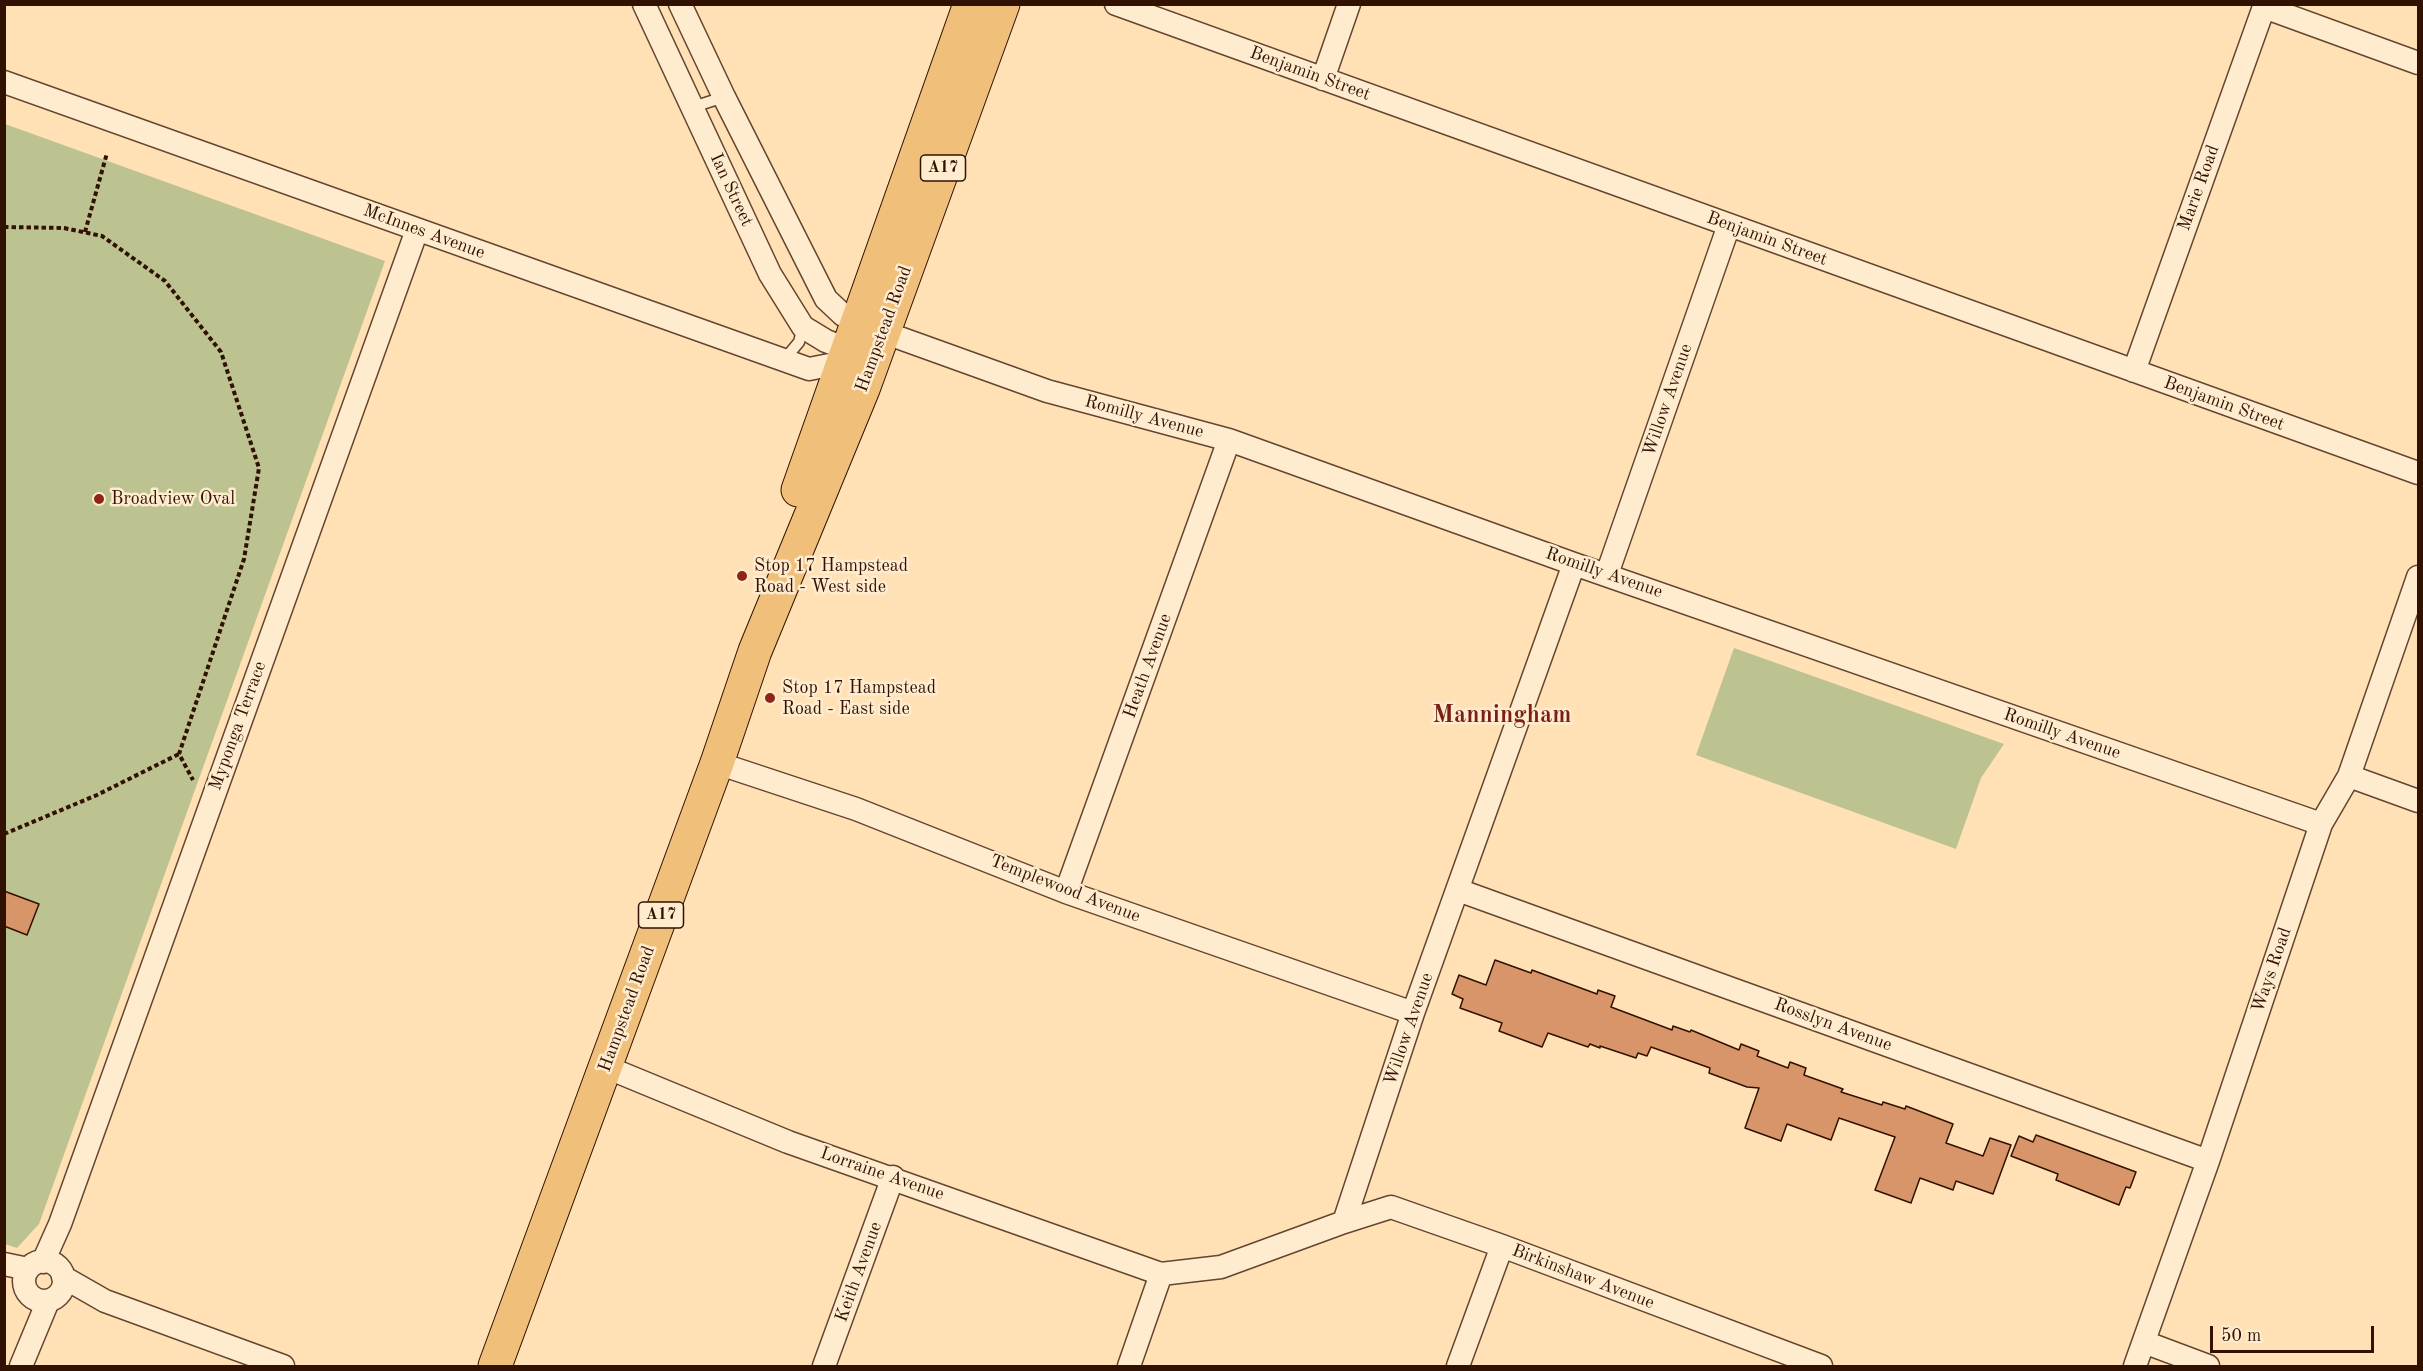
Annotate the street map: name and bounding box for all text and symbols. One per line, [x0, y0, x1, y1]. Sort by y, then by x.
street label: Benjamin Street [1247, 42, 1373, 106]
street label: Marie Road [2174, 142, 2224, 234]
street label: Ian Street [705, 150, 757, 230]
road number: A17 [920, 155, 966, 181]
street label: McInnes Avenue [360, 200, 488, 264]
street label: Benjamin Street [1704, 207, 1830, 271]
street label: Hampstead Road [851, 263, 917, 395]
street label: Willow Avenue [1639, 341, 1697, 459]
street label: Benjamin Street [2161, 372, 2287, 436]
street label: Romilly Avenue [1082, 391, 1206, 443]
place label: Broadview Oval [111, 488, 235, 510]
marker: Broadview Oval [92, 492, 106, 506]
street label: Romilly Avenue [1543, 543, 1665, 603]
place label: Stop 17 Hampstead Road - West side [754, 555, 908, 598]
marker: Stop 17 Hampstead Road - West side [735, 569, 749, 583]
street label: Heath Avenue [1119, 611, 1177, 721]
street label: Myponga Terrace [205, 658, 271, 794]
place label: Stop 17 Hampstead Road - East side [782, 677, 936, 720]
marker: Stop 17 Hampstead Road - East side [763, 691, 777, 705]
district label: Manningham [1433, 702, 1571, 730]
street label: Romilly Avenue [2001, 704, 2123, 764]
street label: Templewood Avenue [987, 850, 1143, 928]
road number: A17 [638, 902, 684, 928]
street label: Ways Road [2247, 924, 2297, 1016]
street label: Hampstead Road [594, 943, 660, 1075]
street label: Willow Avenue [1380, 970, 1438, 1088]
street label: Rosslyn Avenue [1771, 994, 1895, 1056]
street label: Lorraine Avenue [817, 1143, 947, 1205]
street label: Keith Avenue [831, 1219, 887, 1325]
street label: Birkinshaw Avenue [1509, 1240, 1657, 1314]
scale bar [2213, 1314, 2376, 1352]
text: 50 m [2221, 1327, 2261, 1345]

